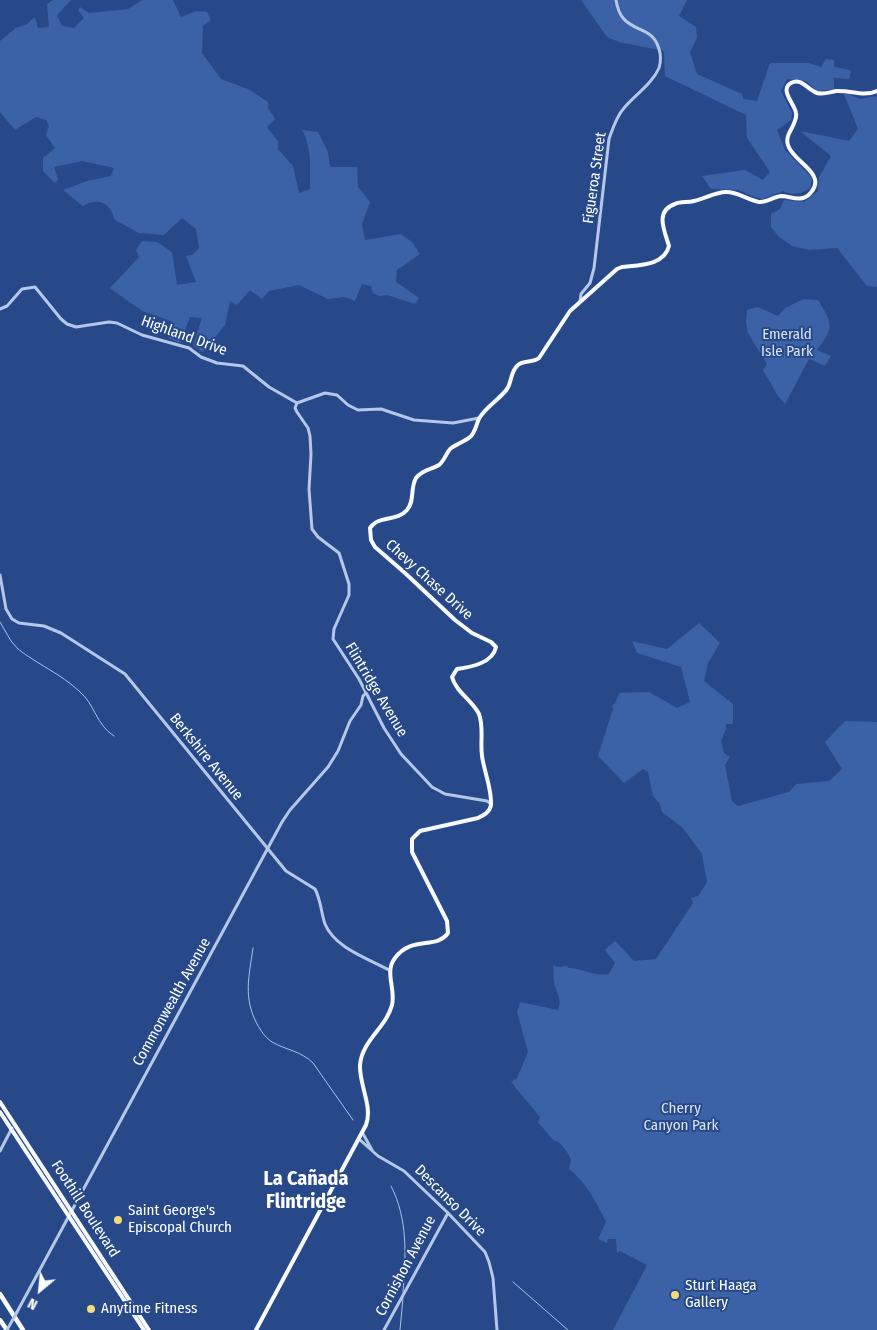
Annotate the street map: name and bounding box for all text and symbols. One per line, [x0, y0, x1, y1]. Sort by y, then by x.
street label: Figueroa Street [580, 131, 610, 225]
street label: Highland Drive [139, 312, 229, 360]
park label: Emerald Isle Park [761, 326, 813, 361]
street label: Chevy Chase Drive [382, 536, 476, 624]
street label: Flintridge Avenue [341, 640, 411, 740]
street label: Berkshire Avenue [165, 710, 247, 804]
street label: Commonwealth Avenue [129, 935, 215, 1069]
park label: Cherry Canyon Park [643, 1100, 719, 1135]
street label: Foothill Boulevard [47, 1157, 123, 1261]
street label: Descanso Drive [411, 1162, 489, 1240]
district label: La Cañada Flintridge [264, 1167, 348, 1214]
place label: Saint George's Episcopal Church [128, 1202, 232, 1237]
street label: Cornishon Avenue [372, 1213, 440, 1319]
marker: Saint George's Episcopal Church [112, 1214, 124, 1226]
north arrow [15, 1265, 65, 1315]
place label: Sturt Haaga Gallery [685, 1277, 757, 1312]
marker: Sturt Haaga Gallery [669, 1289, 681, 1301]
text: N [25, 1294, 40, 1313]
place label: Anytime Fitness [101, 1300, 197, 1318]
marker: Anytime Fitness [85, 1303, 97, 1315]

